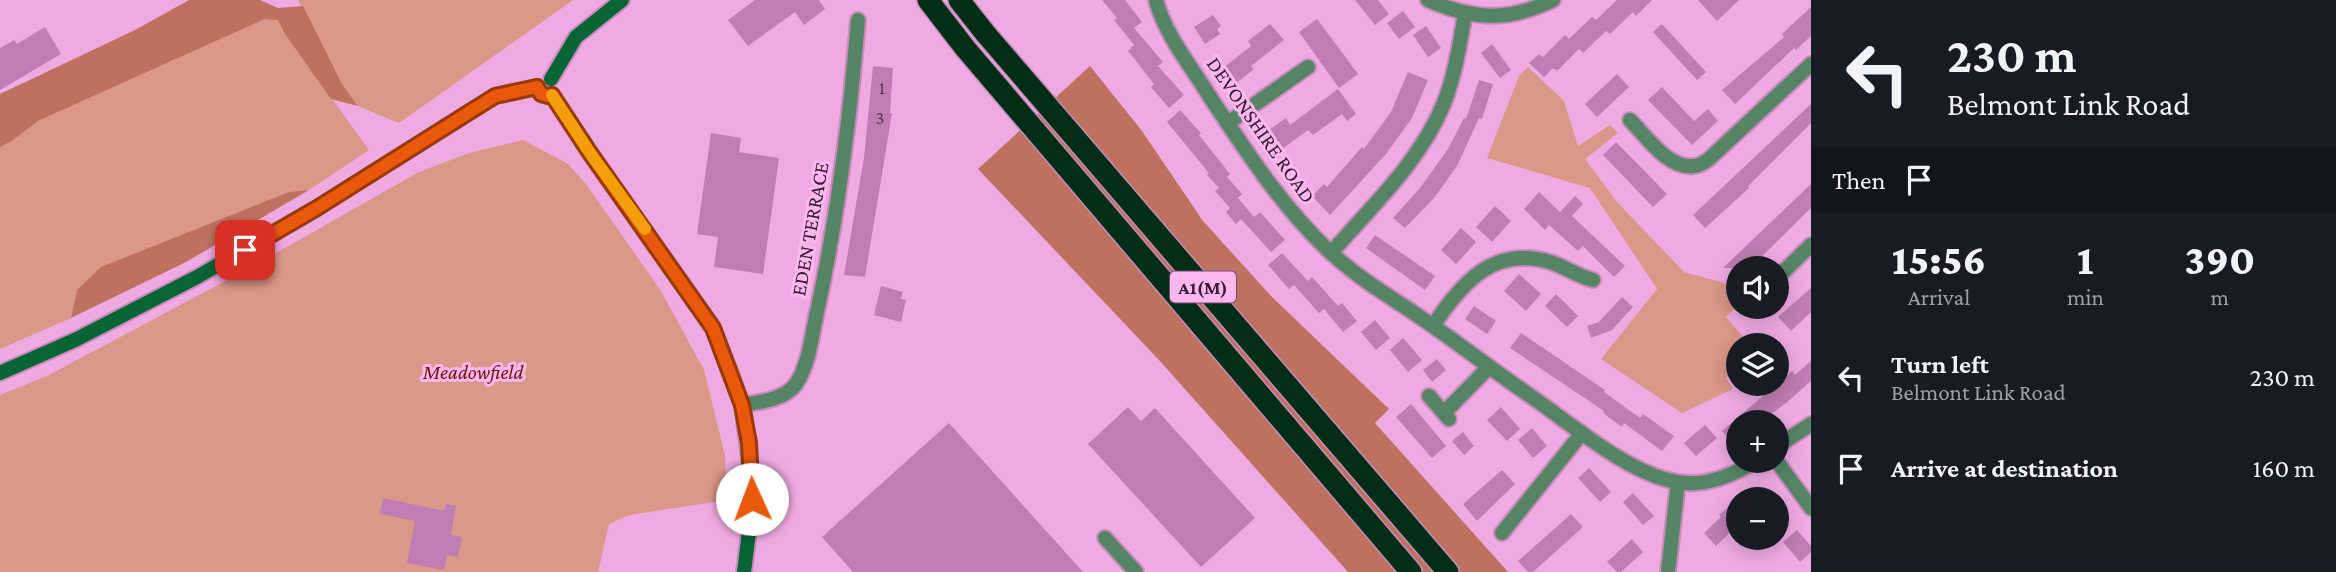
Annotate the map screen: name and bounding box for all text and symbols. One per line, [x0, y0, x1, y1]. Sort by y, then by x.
icon: left [1832, 28, 1923, 119]
text: 230 m [1947, 28, 2077, 83]
street label: DEVONSHIRE ROAD [1202, 52, 1320, 208]
house number: 1 [879, 78, 885, 98]
text: Belmont Link Road [1947, 86, 2190, 122]
house number: 3 [876, 108, 884, 128]
street label: EDEN TERRACE [786, 160, 834, 298]
icon: arrive [1900, 161, 1938, 199]
text: Then [1832, 166, 1886, 195]
pin [215, 220, 275, 280]
icon: arrive [226, 231, 264, 269]
text: 15:56 [1892, 236, 1986, 283]
text: 1 [2077, 236, 2094, 283]
text: 390 [2185, 236, 2255, 283]
map controls [1726, 256, 1789, 550]
button: sound [1726, 256, 1789, 319]
road number: A1(M) [1170, 272, 1236, 302]
text: Arrival [1908, 284, 1970, 310]
text: min [2067, 284, 2104, 310]
text: m [2211, 284, 2229, 310]
button: layers [1726, 333, 1789, 396]
text: Turn left [1891, 350, 1989, 379]
icon: left [1832, 359, 1870, 397]
park label: Meadowfield [422, 360, 524, 384]
text: 230 m [2250, 363, 2315, 392]
text: Belmont Link Road [1891, 379, 2066, 405]
button: + [1726, 410, 1789, 473]
icon: arrive [1832, 450, 1870, 488]
text: Arrive at destination [1891, 454, 2118, 483]
text: 160 m [2253, 454, 2315, 483]
position arrow [715, 462, 789, 536]
button: − [1726, 487, 1789, 550]

